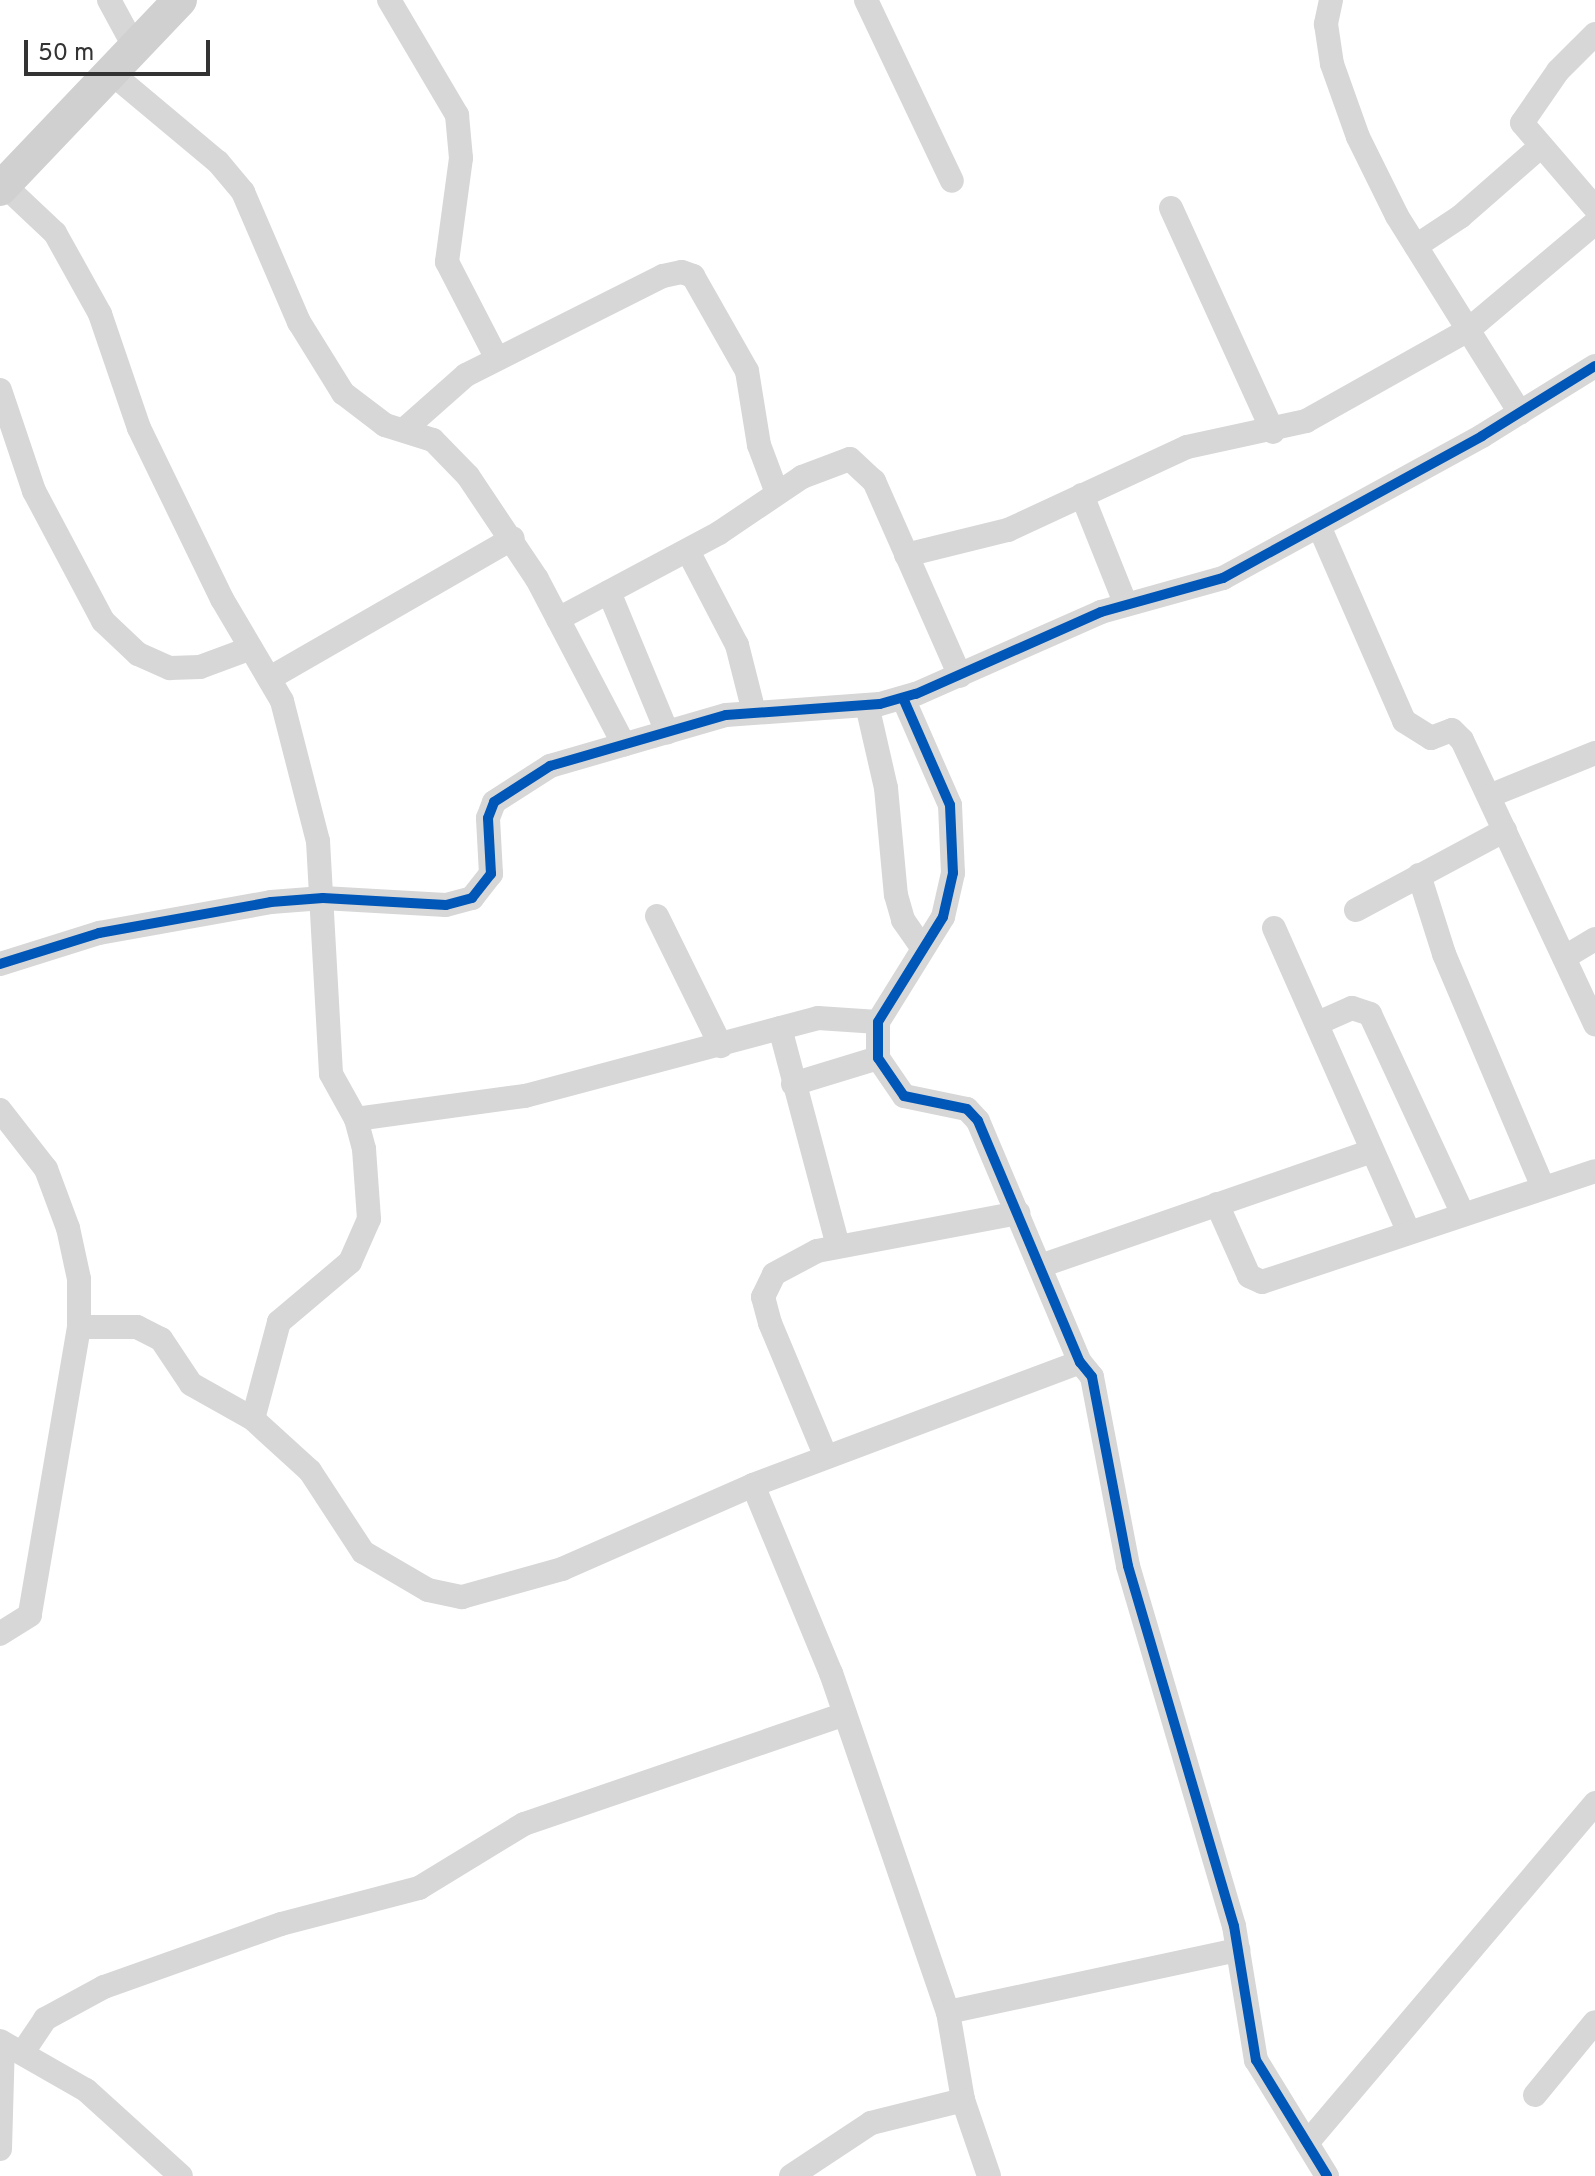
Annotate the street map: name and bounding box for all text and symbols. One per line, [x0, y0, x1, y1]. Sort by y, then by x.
scale bar [28, 24, 214, 74]
text: 50 m [38, 39, 94, 69]

